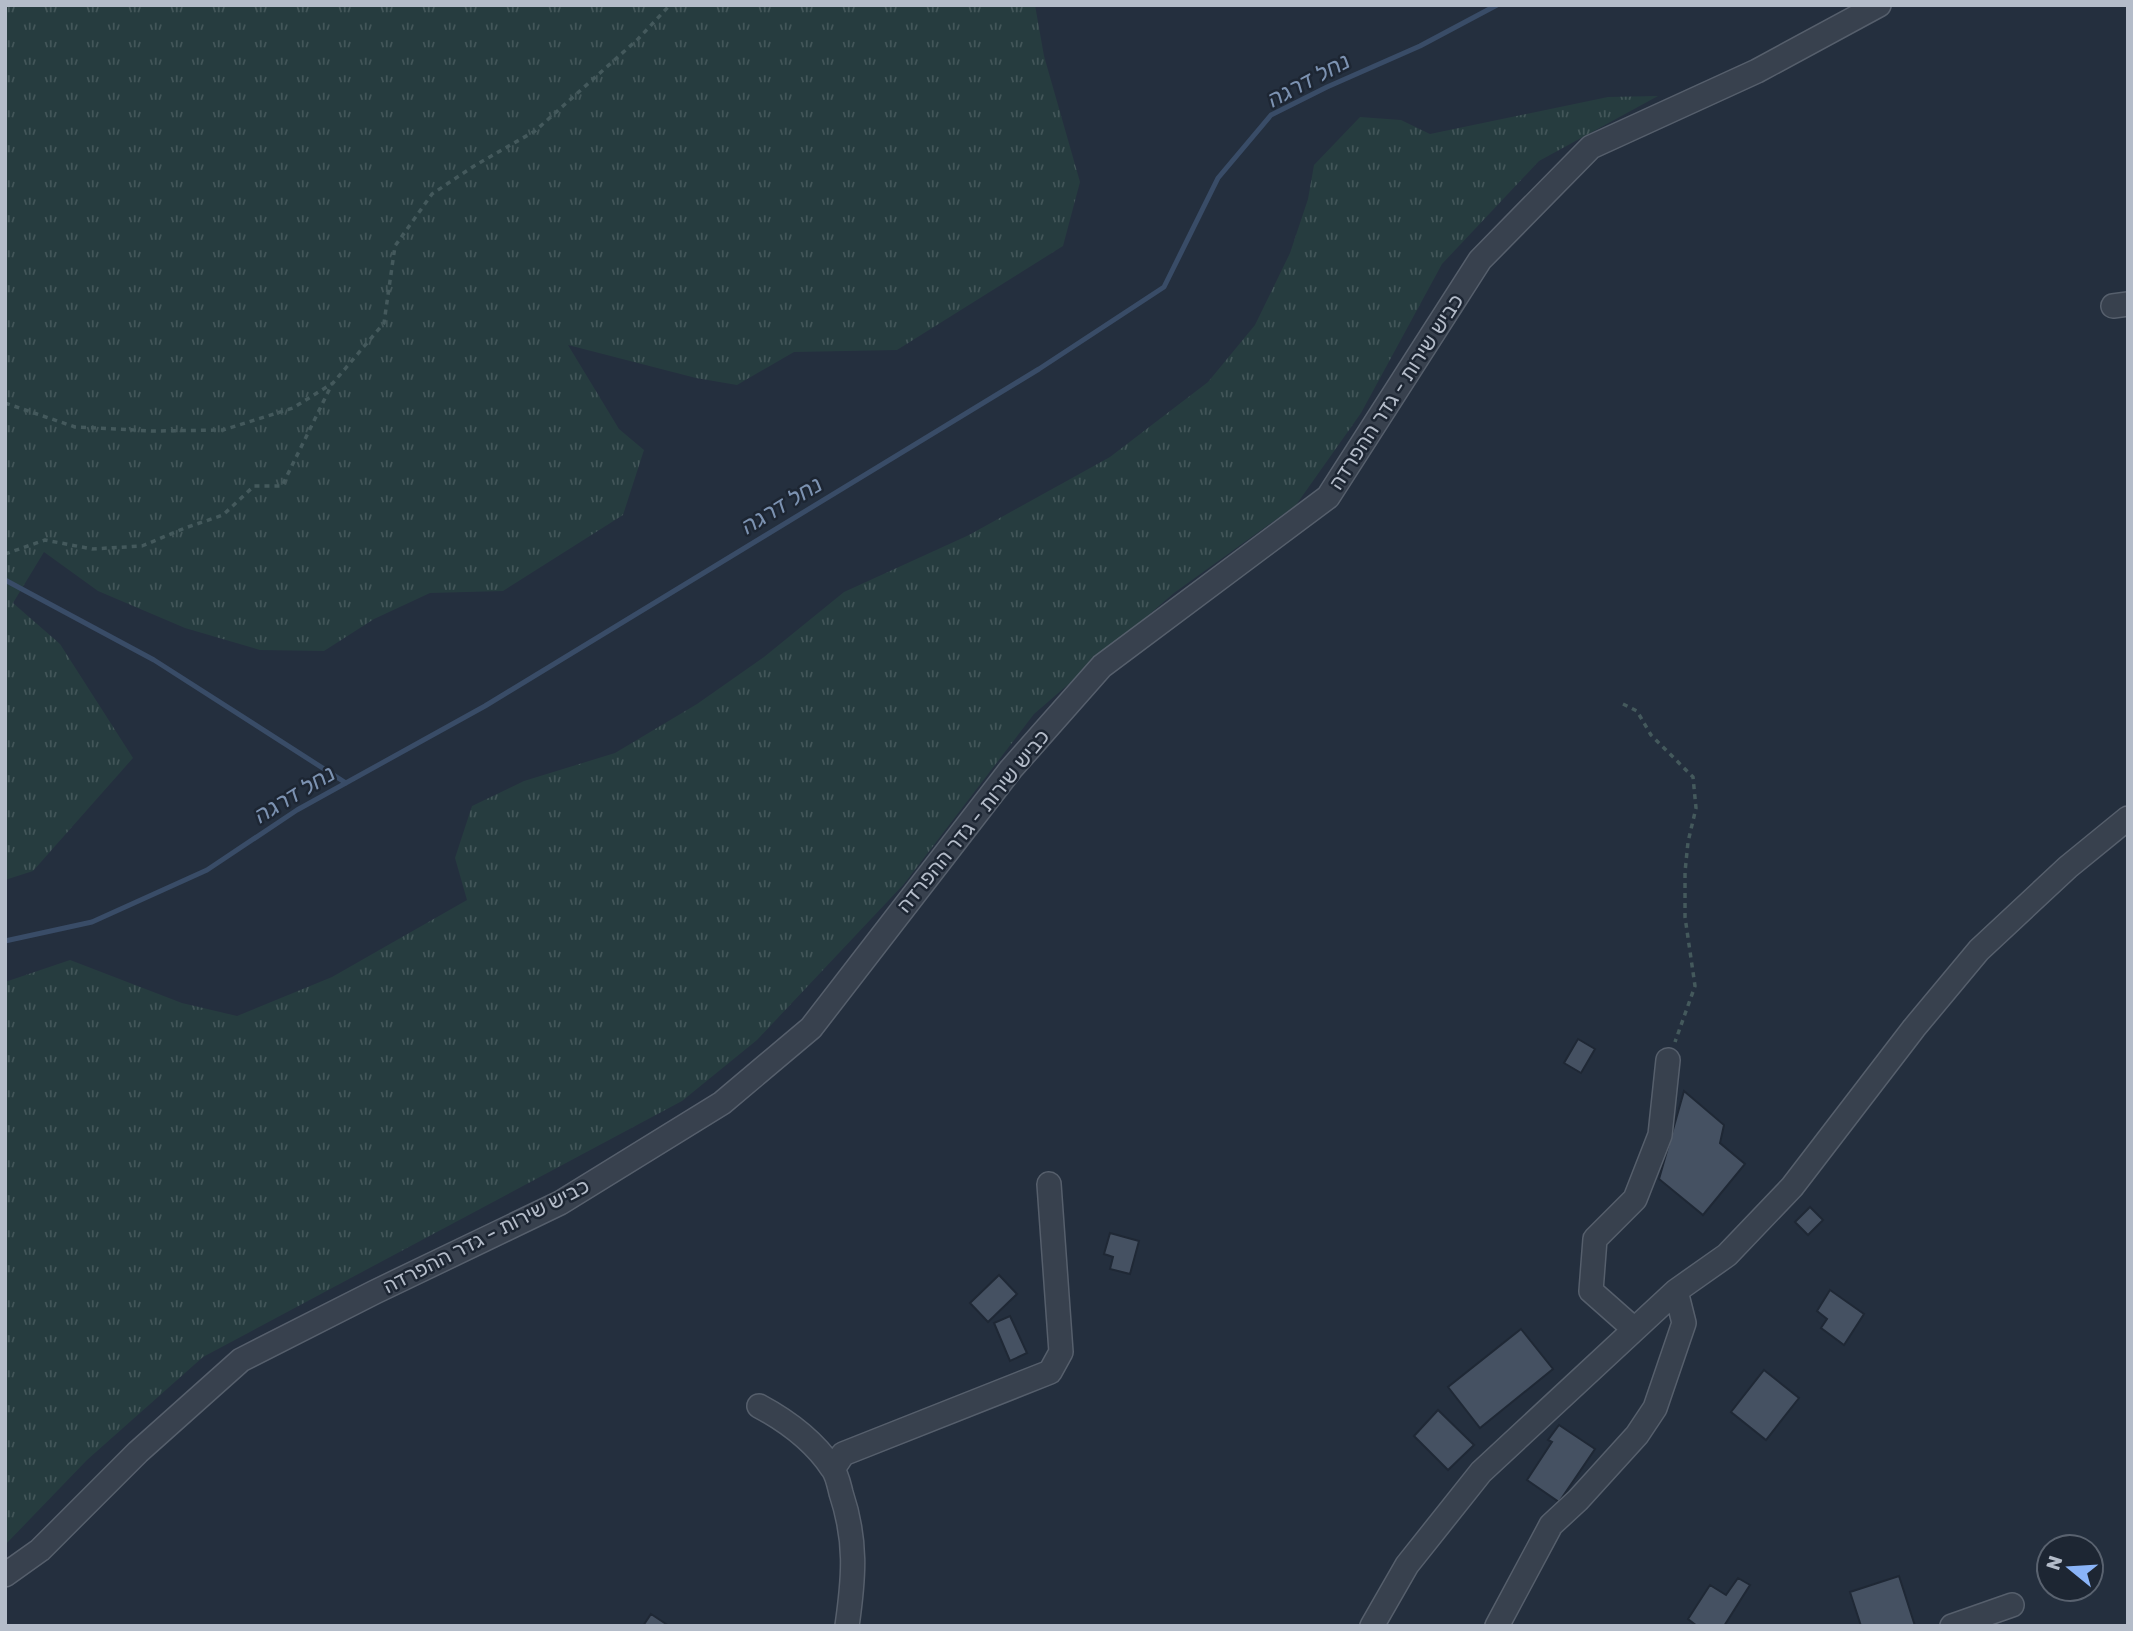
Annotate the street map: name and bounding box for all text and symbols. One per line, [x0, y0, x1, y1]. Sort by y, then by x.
water label: נחל דרגה [1262, 47, 1354, 113]
street label: כביש שירות - גדר ההפרדה [1323, 289, 1468, 494]
water label: נחל דרגה [735, 470, 827, 540]
street label: כביש שירות - גדר ההפרדה [891, 724, 1054, 917]
water label: נחל דרגה [248, 759, 340, 829]
street label: כביש שירות - גדר ההפרדה [378, 1173, 593, 1299]
north arrow [2035, 1533, 2105, 1603]
text: N [2041, 1553, 2067, 1573]

